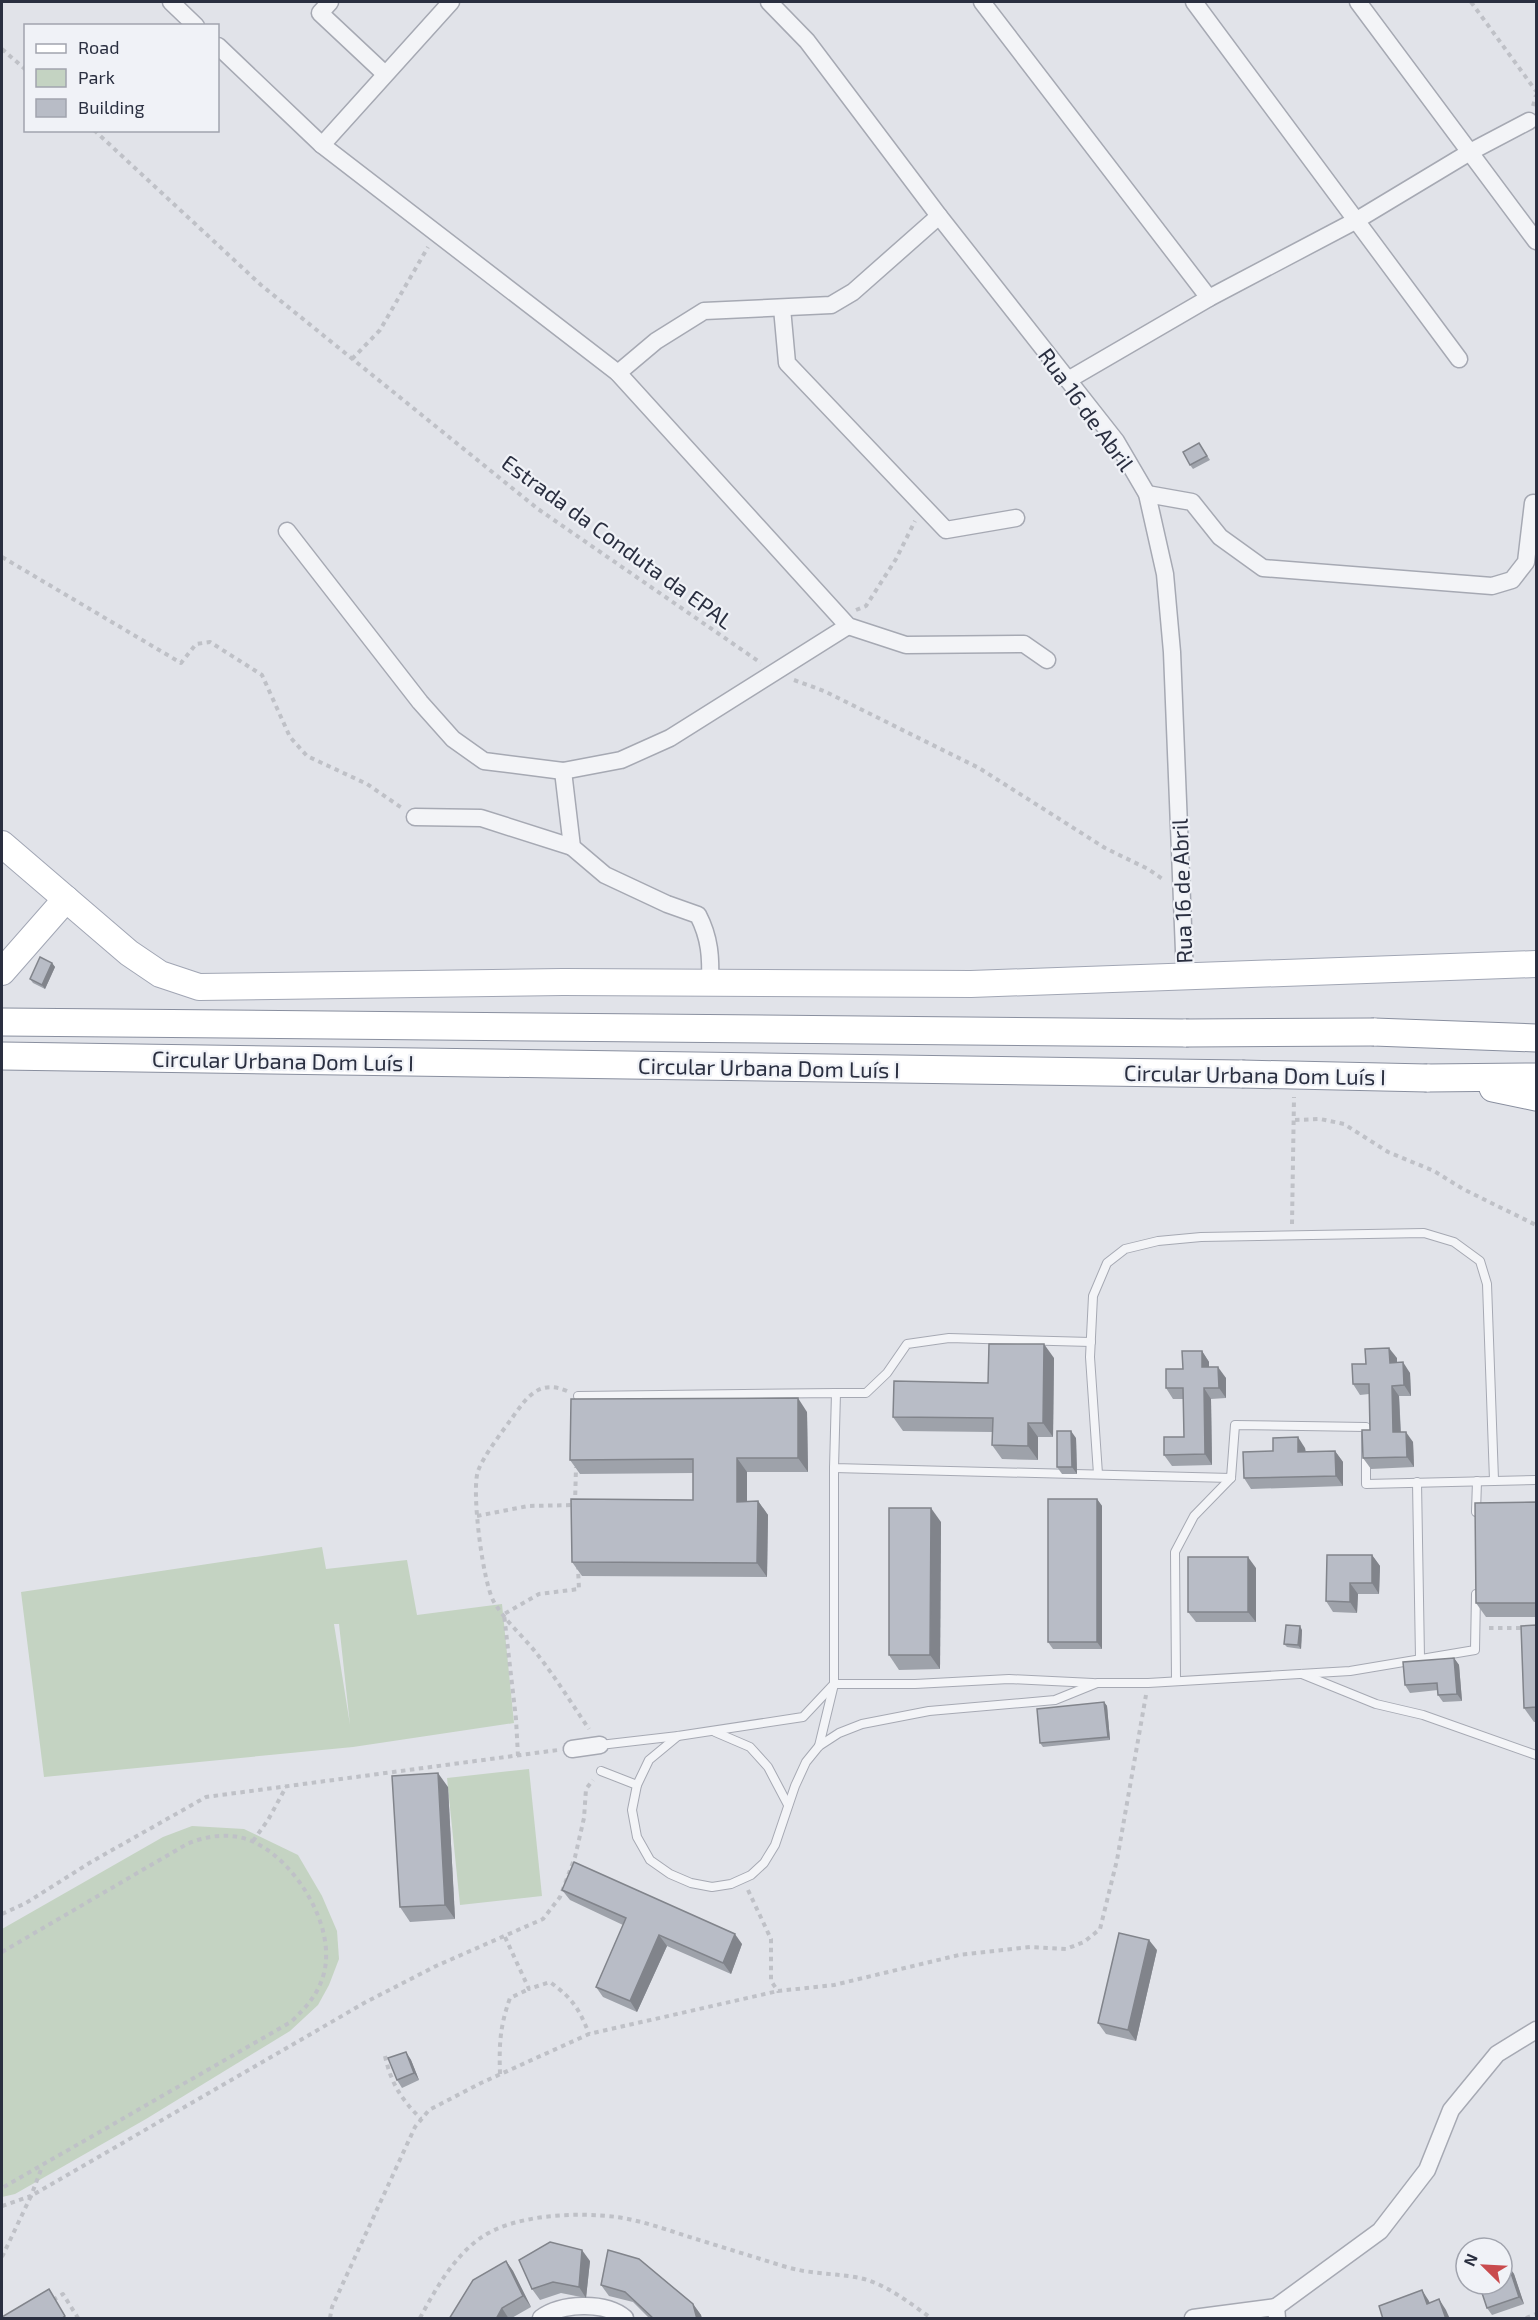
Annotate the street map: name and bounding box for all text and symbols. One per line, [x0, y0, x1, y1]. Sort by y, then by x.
legend [24, 24, 219, 132]
text: Road [78, 36, 119, 58]
text: Park [78, 66, 115, 88]
text: Building [78, 96, 145, 118]
street label: Rua 16 de Abril [1034, 343, 1140, 476]
street label: Estrada da Conduta da EPAL [497, 448, 739, 634]
street label: Rua 16 de Abril [1165, 818, 1197, 964]
street label: Circular Urbana Dom Luís I [152, 1045, 414, 1075]
street label: Circular Urbana Dom Luís I [638, 1052, 900, 1082]
street label: Circular Urbana Dom Luís I [1124, 1059, 1386, 1089]
north arrow [1454, 2236, 1514, 2296]
text: N [1459, 2251, 1481, 2269]

